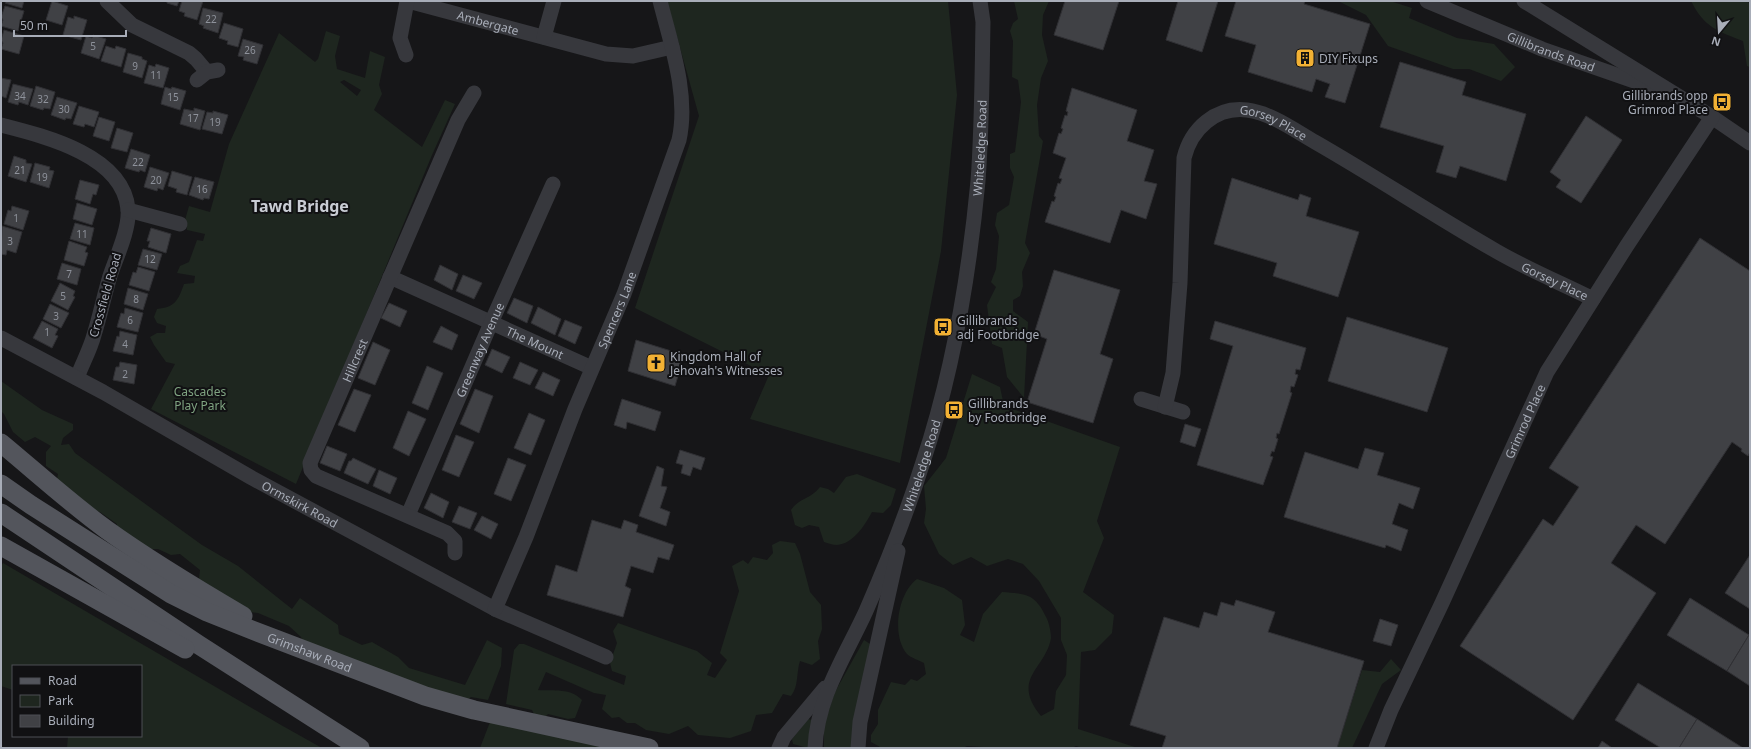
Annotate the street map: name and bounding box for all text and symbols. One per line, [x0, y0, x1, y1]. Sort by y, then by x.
street label: Ambergate [455, 6, 521, 39]
scale bar [14, 12, 126, 38]
house number: 22 [205, 12, 217, 26]
north arrow [1699, 12, 1739, 52]
text: 50 m [20, 17, 48, 34]
street label: Gillibrands Road [1505, 27, 1597, 75]
text: N [1709, 33, 1722, 51]
house number: 5 [90, 39, 96, 53]
house number: 26 [244, 43, 256, 57]
building icon: DIY Fixups [1294, 47, 1316, 69]
place label: DIY Fixups [1319, 50, 1378, 67]
house number: 9 [132, 59, 138, 73]
house number: 11 [150, 68, 162, 82]
place label: Gillibrands opp Grimrod Place [1622, 87, 1708, 118]
house number: 34 [14, 89, 26, 103]
house number: 15 [167, 90, 179, 104]
bus stop icon: Gillibrands opp Grimrod Place [1711, 91, 1733, 113]
house number: 32 [37, 92, 49, 106]
street label: Whiteledge Road [968, 100, 990, 197]
street label: Gorsey Place [1239, 101, 1311, 144]
house number: 30 [58, 102, 70, 116]
house number: 17 [187, 111, 199, 125]
house number: 19 [209, 115, 221, 129]
house number: 22 [132, 155, 144, 169]
house number: 21 [14, 163, 26, 177]
house number: 19 [36, 170, 48, 184]
house number: 20 [150, 173, 162, 187]
house number: 16 [196, 182, 208, 196]
district label: Tawd Bridge [251, 195, 349, 217]
house number: 1 [13, 211, 19, 225]
house number: 11 [76, 227, 88, 241]
house number: 3 [7, 234, 13, 248]
street label: Crossfield Road [85, 251, 125, 339]
house number: 12 [144, 252, 156, 266]
street label: Gorsey Place [1519, 258, 1591, 304]
house number: 7 [66, 267, 72, 281]
street label: Spencers Lane [593, 269, 640, 351]
house number: 5 [60, 289, 66, 303]
house number: 8 [133, 292, 139, 306]
street label: Greenway Avenue [451, 299, 508, 400]
house number: 3 [53, 309, 59, 323]
place label: Gillibrands adj Footbridge [957, 312, 1040, 343]
house number: 6 [127, 313, 133, 327]
bus stop icon: Gillibrands adj Footbridge [932, 316, 954, 338]
street label: The Mount [504, 322, 567, 363]
house number: 1 [44, 325, 50, 339]
street label: Hillcrest [338, 335, 371, 385]
house number: 4 [122, 337, 128, 351]
place label: Kingdom Hall of Jehovah's Witnesses [669, 348, 783, 379]
church icon: Kingdom Hall of Jehovah's Witnesses [645, 352, 667, 374]
house number: 2 [122, 367, 128, 381]
street label: Grimrod Place [1500, 381, 1549, 461]
park label: Cascades Play Park [174, 383, 226, 414]
place label: Gillibrands by Footbridge [968, 395, 1047, 426]
bus stop icon: Gillibrands by Footbridge [943, 399, 965, 421]
street label: Whiteledge Road [898, 417, 944, 514]
street label: Ormskirk Road [259, 476, 341, 531]
street label: Grimshaw Road [265, 628, 355, 676]
legend [12, 665, 142, 737]
text: Road [48, 672, 77, 689]
text: Park [48, 692, 74, 709]
text: Building [48, 712, 95, 729]

